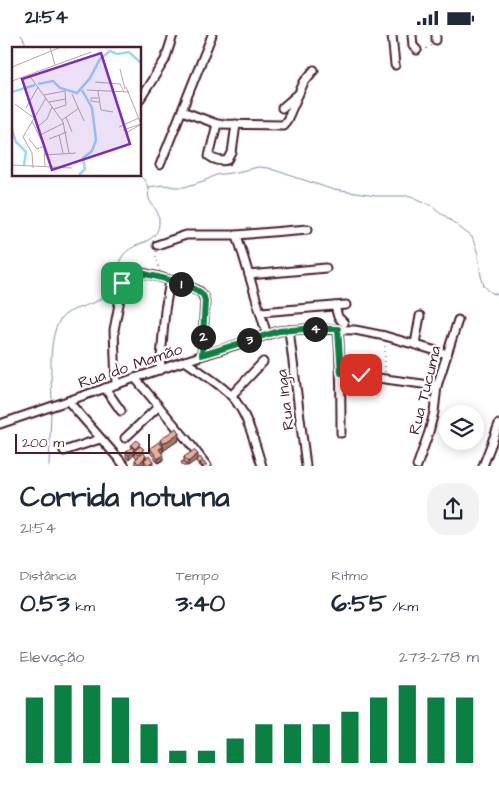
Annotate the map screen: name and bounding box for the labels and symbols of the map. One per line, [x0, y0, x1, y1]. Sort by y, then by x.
inset map [12, 47, 141, 176]
pin [101, 262, 143, 304]
pin: 1 [168, 271, 194, 297]
pin: 4 [302, 317, 328, 341]
pin: 2 [190, 325, 216, 349]
pin: 3 [236, 327, 262, 353]
street label: Rua do Mamão [75, 338, 185, 394]
street label: Rua Tucuma [403, 343, 447, 437]
pin [340, 354, 382, 396]
street label: Rua Inga [270, 368, 301, 431]
scale bar [15, 431, 150, 454]

